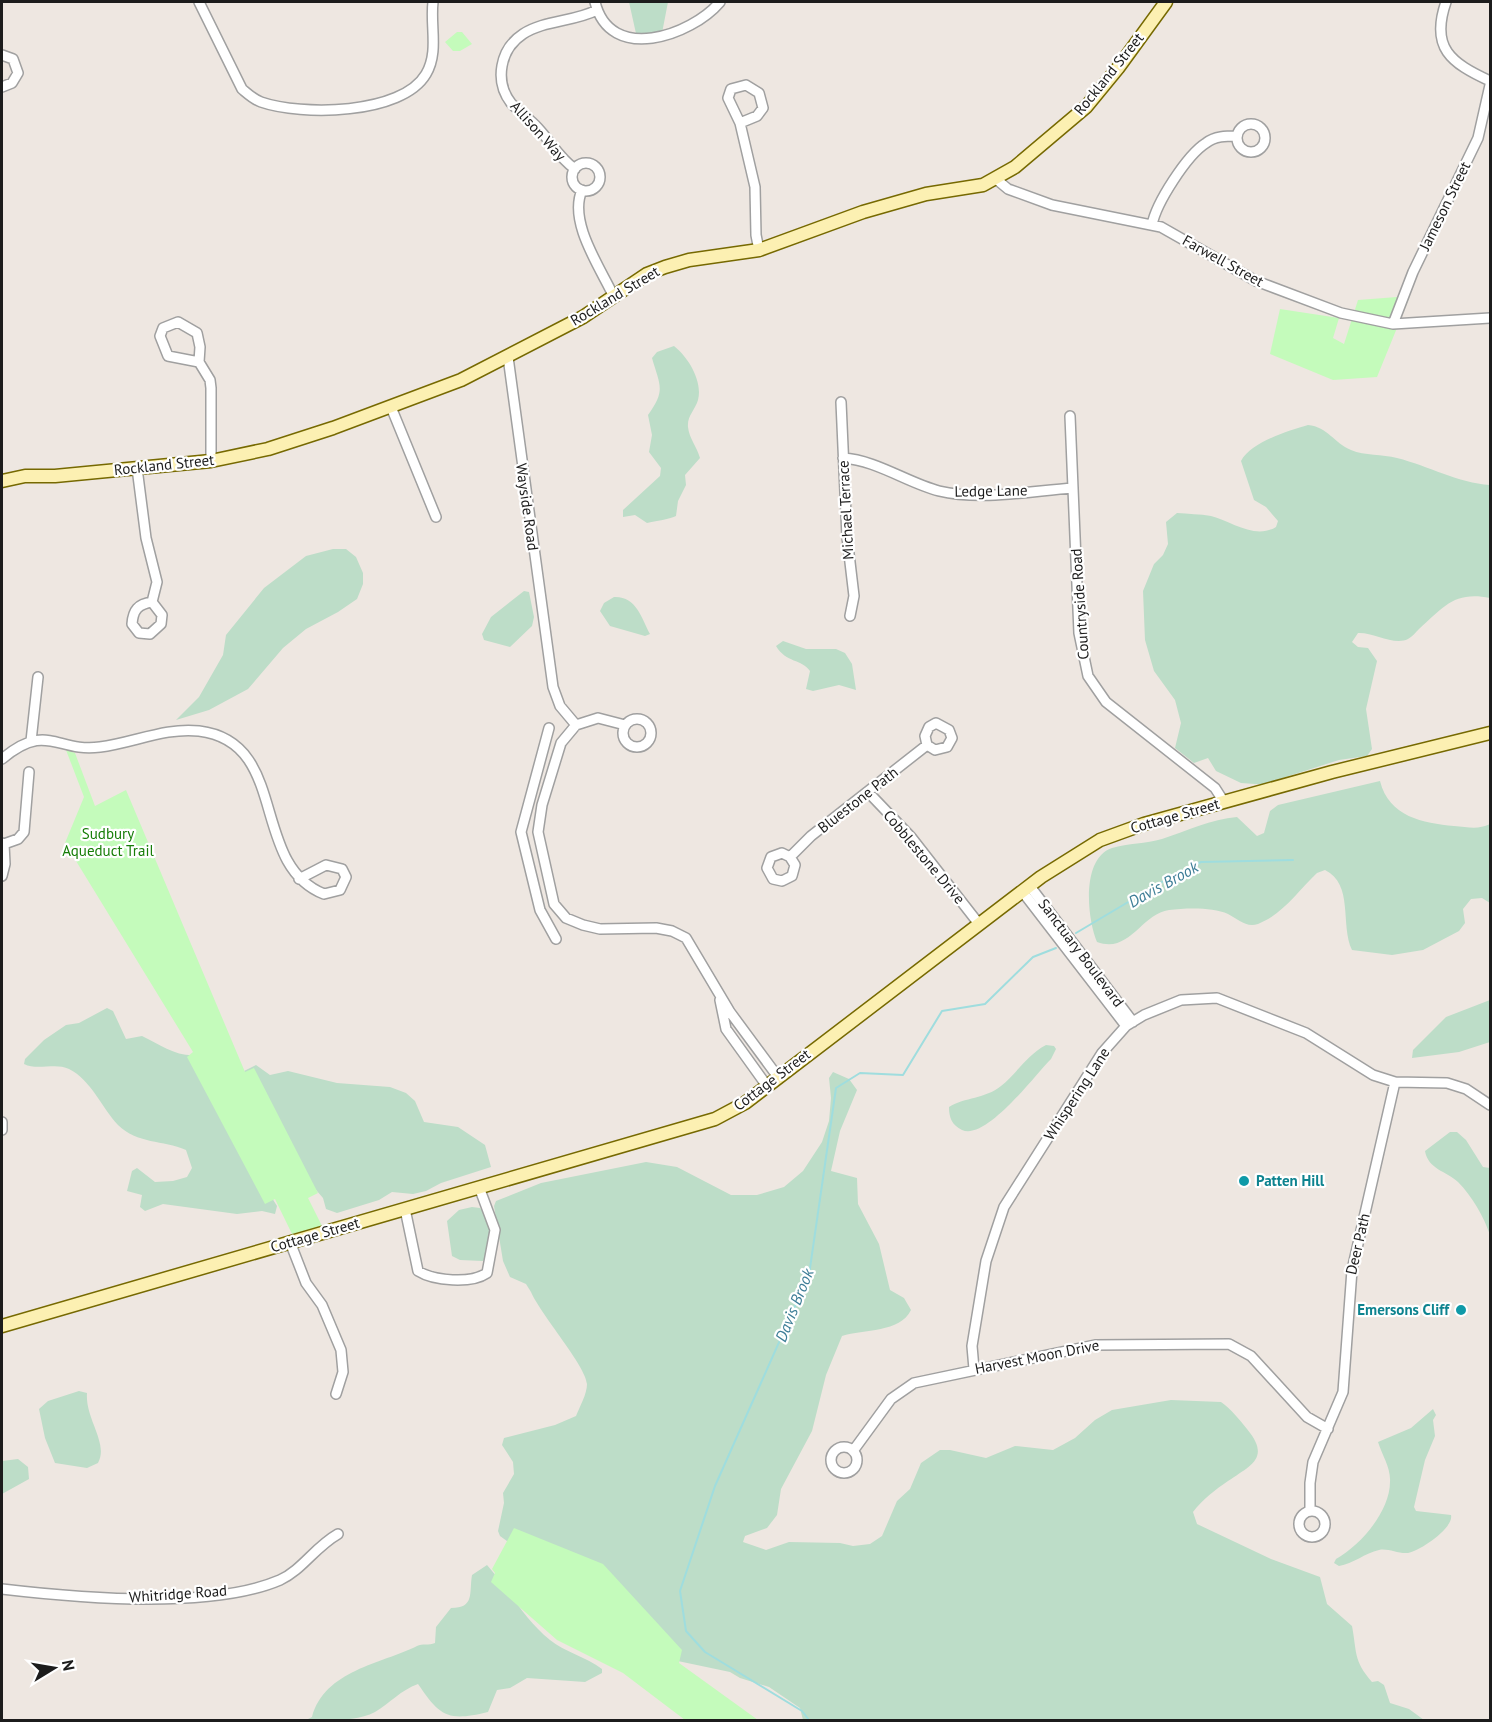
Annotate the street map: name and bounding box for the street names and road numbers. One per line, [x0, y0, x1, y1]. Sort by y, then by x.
street label: Rockland Street [1070, 29, 1148, 119]
street label: Allison Way [507, 97, 570, 165]
street label: Jameson Street [1414, 158, 1474, 254]
street label: Farwell Street [1179, 230, 1267, 291]
street label: Rockland Street [567, 262, 663, 330]
street label: Rockland Street [113, 450, 215, 479]
street label: Michael Terrace [833, 460, 858, 560]
street label: Wayside Road [512, 462, 543, 552]
street label: Ledge Lane [954, 480, 1028, 501]
street label: Countryside Road [1066, 548, 1093, 660]
street label: Bluestone Path [814, 762, 902, 837]
street label: Cottage Street [1128, 794, 1222, 837]
street label: Cobblestone Drive [879, 806, 969, 908]
street label: Sanctuary Boulevard [1034, 895, 1128, 1011]
street label: Cottage Street [729, 1044, 814, 1115]
street label: Whispering Lane [1040, 1044, 1114, 1144]
street label: Deer Path [1341, 1211, 1374, 1277]
street label: Cottage Street [268, 1213, 362, 1256]
street label: Harvest Moon Drive [973, 1335, 1101, 1378]
street label: Whitridge Road [128, 1581, 228, 1606]

